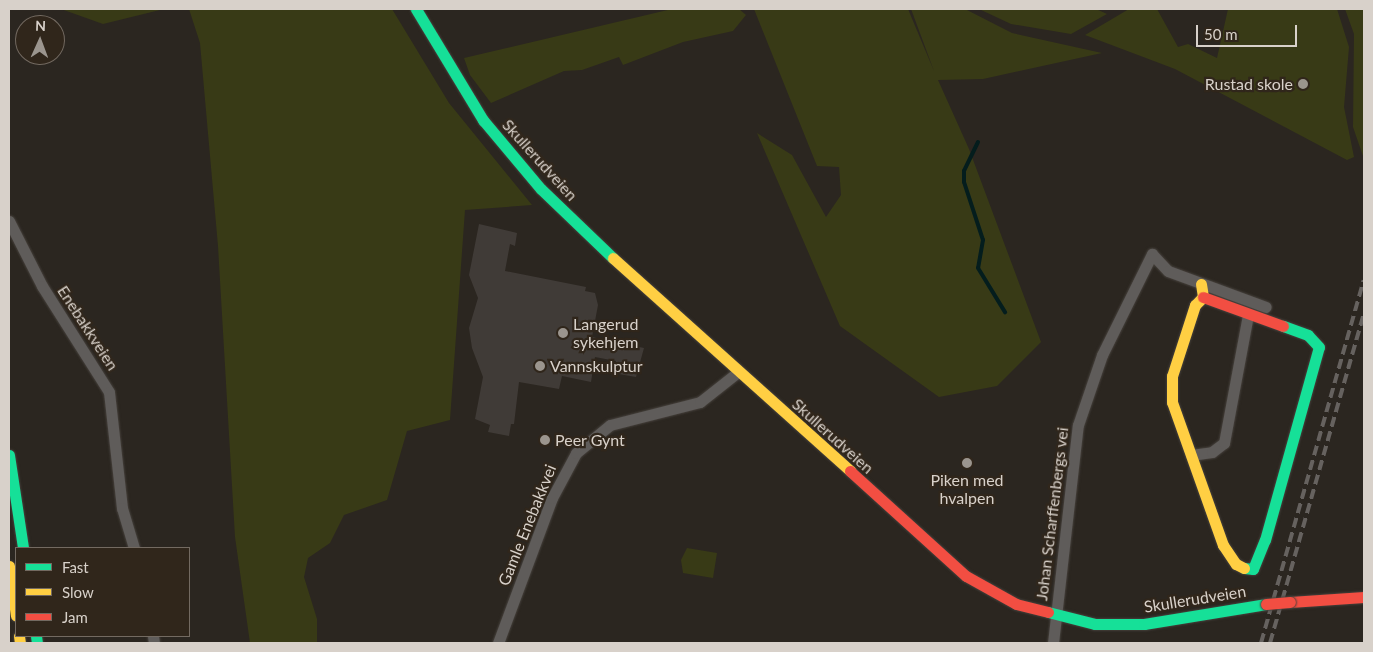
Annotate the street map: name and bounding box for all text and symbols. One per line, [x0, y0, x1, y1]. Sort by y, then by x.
north arrow [15, 15, 65, 65]
scale bar [1198, 15, 1299, 47]
text: N [35, 17, 46, 34]
text: 50 m [1204, 25, 1238, 43]
place label: Rustad skole [1205, 74, 1293, 94]
marker: Rustad skole [1297, 78, 1309, 90]
street label: Skullerudveien [498, 115, 582, 205]
street label: Enebakkveien [53, 282, 123, 374]
place label: Langerud sykehjem [573, 314, 639, 352]
marker: Langerud sykehjem [557, 327, 569, 339]
place label: Vannskulptur [550, 356, 643, 376]
marker: Vannskulptur [534, 360, 546, 372]
street label: Skullerudveien [788, 394, 878, 478]
street label: Johan Scharffenbergs vei [1032, 426, 1072, 602]
place label: Peer Gynt [555, 430, 625, 450]
marker: Peer Gynt [539, 434, 551, 446]
marker: Piken med hvalpen [961, 457, 973, 469]
street label: Gamle Enebakkvei [494, 462, 560, 588]
place label: Piken med hvalpen [930, 470, 1004, 508]
legend [15, 547, 190, 637]
text: Fast [62, 558, 89, 576]
street label: Skullerudveien [1143, 581, 1247, 617]
text: Slow [62, 583, 94, 601]
text: Jam [62, 608, 88, 626]

